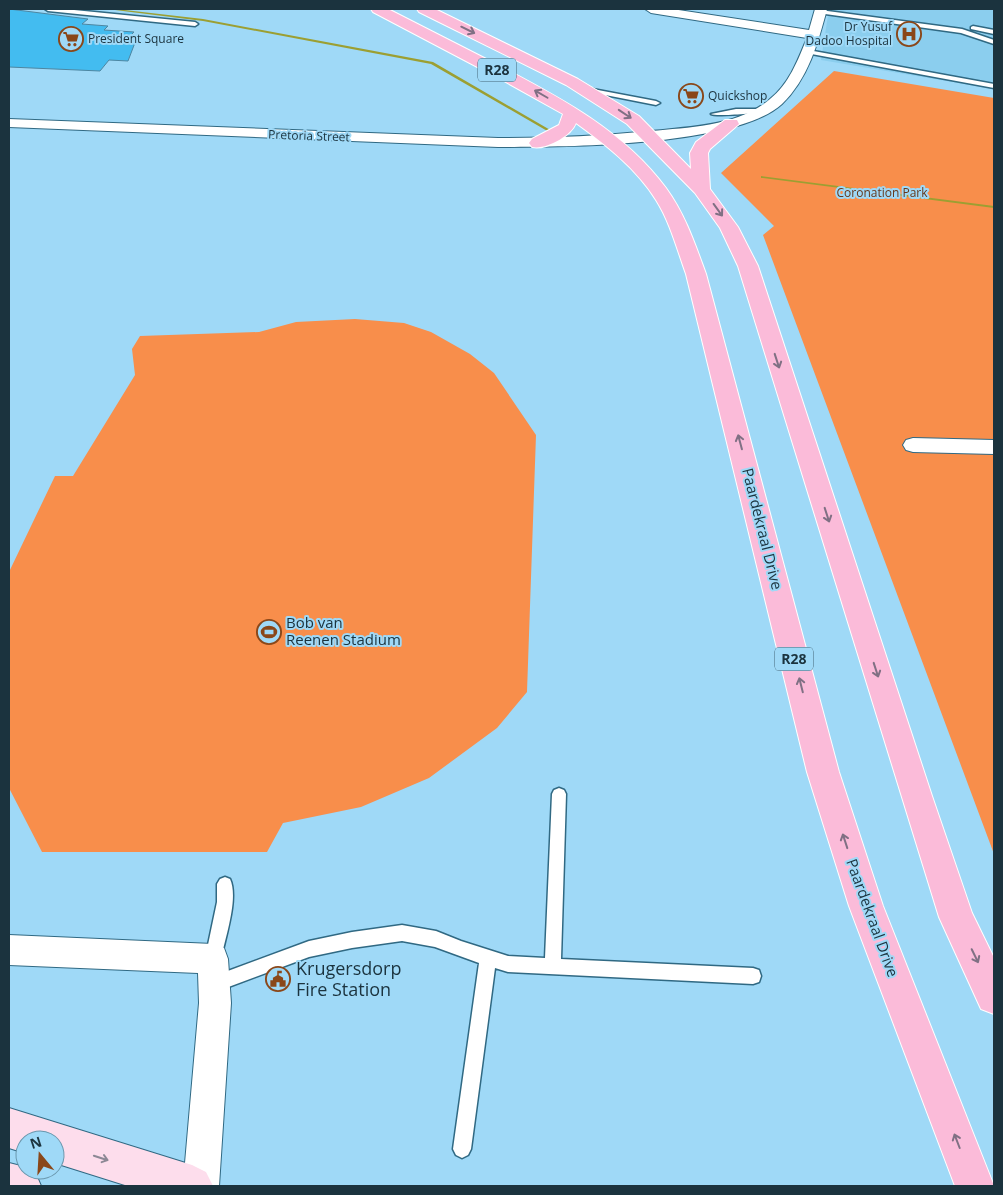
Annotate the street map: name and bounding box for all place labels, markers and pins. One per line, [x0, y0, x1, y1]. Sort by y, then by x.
place label: Dr Yusuf Dadoo Hospital [806, 18, 893, 49]
hospital icon: Dr Yusuf Dadoo Hospital [896, 21, 922, 47]
supermarket icon: President Square [58, 26, 84, 52]
place label: President Square [88, 30, 184, 47]
supermarket icon: Quickshop [678, 83, 704, 109]
place label: Quickshop [708, 87, 767, 104]
place label: Bob van Reenen Stadium [286, 612, 401, 649]
sports icon: Bob van Reenen Stadium [256, 619, 282, 645]
place label: Krugersdorp Fire Station [296, 956, 401, 1001]
public building icon: Krugersdorp Fire Station [265, 966, 291, 992]

